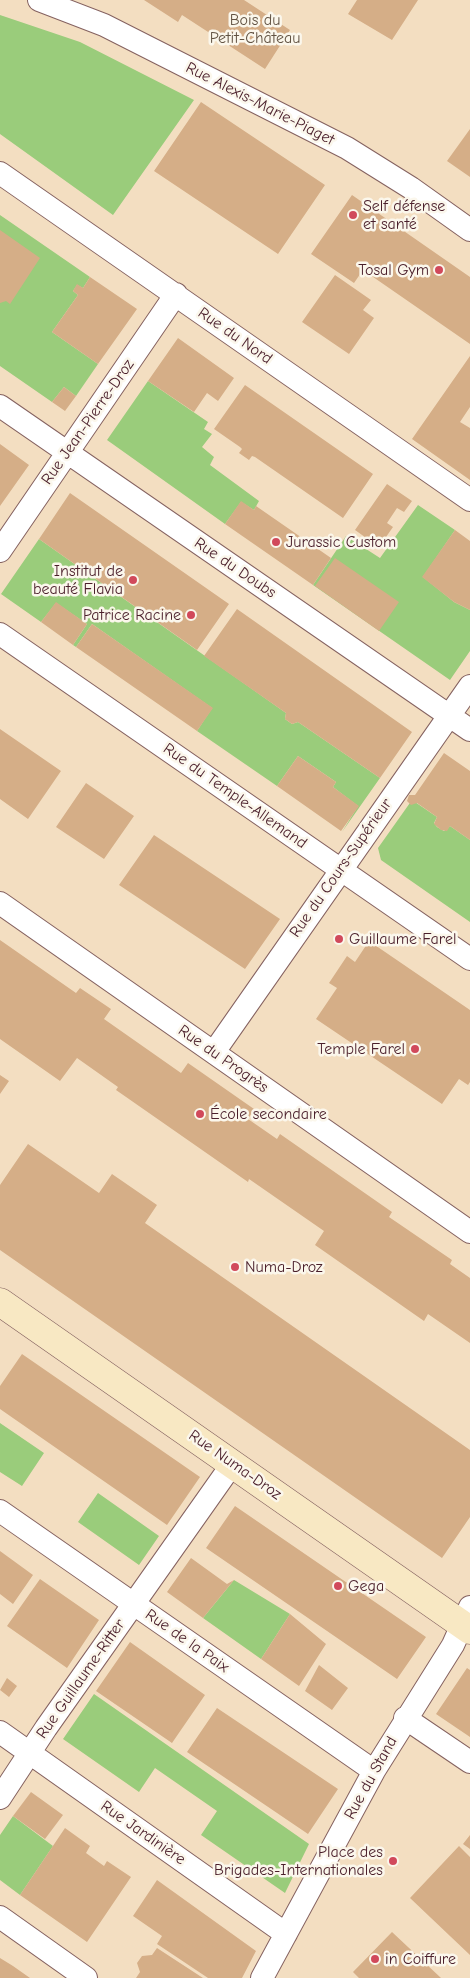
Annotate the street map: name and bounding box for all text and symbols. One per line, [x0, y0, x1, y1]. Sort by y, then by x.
park label: Bois du Petit-Château [210, 10, 300, 48]
street label: Rue Alexis-Marie-Piaget [182, 58, 338, 150]
place label: Self défense et santé [363, 196, 445, 234]
marker: Self défense et santé [347, 209, 359, 221]
place label: Tosal Gym [358, 260, 429, 280]
marker: Tosal Gym [433, 264, 445, 276]
street label: Rue du Nord [194, 303, 276, 369]
street label: Rue Jean-Pierre-Droz [38, 356, 138, 488]
place label: Jurassic Custom [286, 532, 396, 552]
street label: Rue du Doubs [190, 534, 280, 602]
marker: Jurassic Custom [270, 536, 282, 548]
place label: Institut de beauté Flavia [33, 561, 123, 599]
marker: Institut de beauté Flavia [127, 574, 139, 586]
place label: Patrice Racine [83, 605, 181, 625]
marker: Patrice Racine [185, 609, 197, 621]
street label: Rue du Temple-Allemand [159, 739, 311, 853]
street label: Rue du Cours-Supérieur [286, 795, 396, 941]
place label: Guillaume Farel [349, 929, 456, 949]
marker: Guillaume Farel [333, 933, 345, 945]
street label: Rue du Progrès [174, 1021, 272, 1097]
place label: Temple Farel [317, 1039, 405, 1059]
marker: Temple Farel [409, 1043, 421, 1055]
place label: École secondaire [210, 1104, 327, 1124]
marker: École secondaire [194, 1108, 206, 1120]
place label: Numa-Droz [245, 1257, 323, 1277]
marker: Numa-Droz [229, 1261, 241, 1273]
street label: Rue Numa-Droz [185, 1426, 285, 1504]
place label: Gega [348, 1576, 384, 1596]
marker: Gega [332, 1580, 344, 1592]
street label: Rue de la Paix [141, 1605, 233, 1677]
street label: Rue Guillaume-Ritter [33, 1615, 129, 1743]
street label: Rue du Stand [340, 1733, 402, 1823]
street label: Rue Jardinière [97, 1797, 189, 1869]
place label: Place des Brigades-Internationales [214, 1842, 383, 1880]
marker: Place des Brigades-Internationales [387, 1855, 399, 1867]
place label: in Coiffure [385, 1949, 456, 1969]
marker: in Coiffure [369, 1953, 381, 1965]

